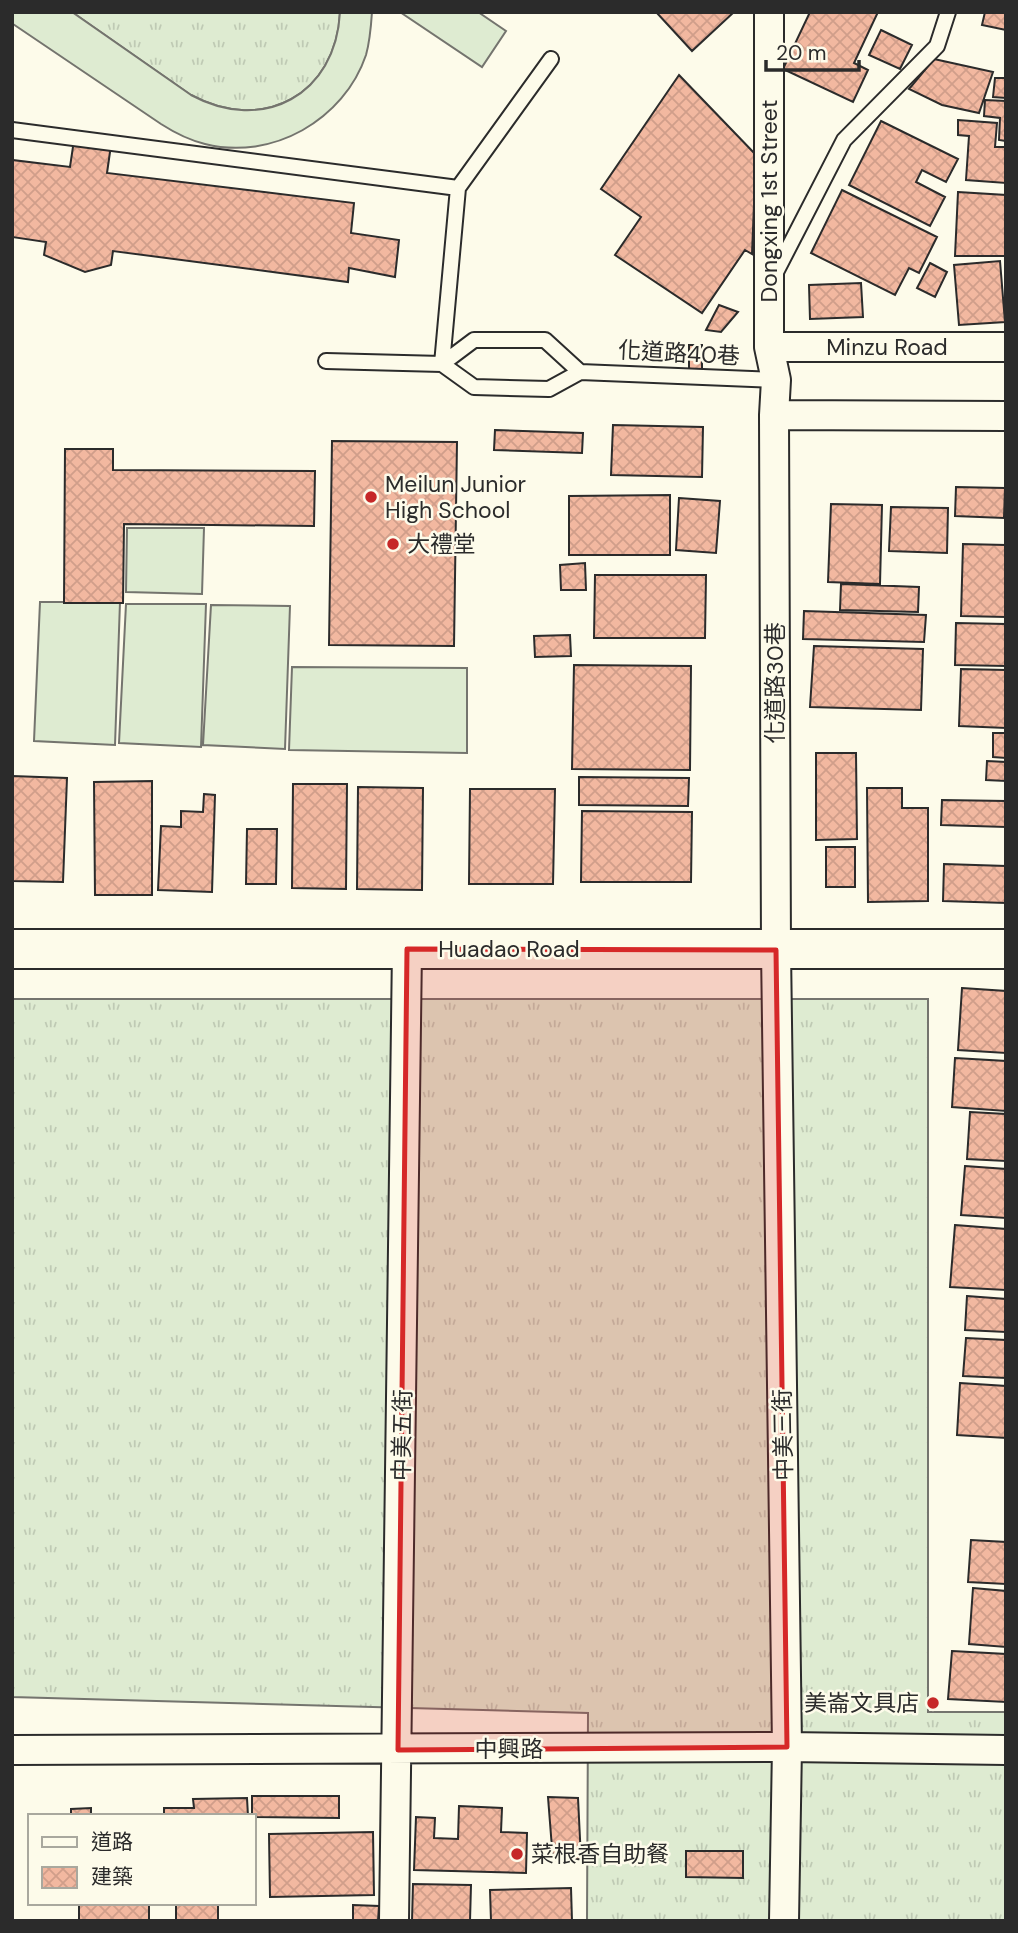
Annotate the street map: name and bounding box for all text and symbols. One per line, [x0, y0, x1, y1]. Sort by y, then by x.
scale bar [766, 28, 859, 72]
text: 20 m [776, 39, 827, 67]
street label: Dongxing 1st Street [754, 99, 784, 303]
street label: Minzu Road [826, 332, 948, 362]
street label: 化道路40巷 [617, 335, 741, 371]
place label: Meilun Junior High School [385, 469, 526, 525]
marker: Meilun Junior High School [363, 489, 379, 505]
place label: 大禮堂 [407, 529, 476, 559]
marker: 大禮堂 [385, 536, 401, 552]
street label: 化道路30巷 [760, 622, 790, 744]
street label: Huadao Road [438, 934, 580, 964]
street label: 中美五街 [386, 1389, 418, 1481]
street label: 中美三街 [767, 1389, 799, 1481]
place label: 美崙文具店 [804, 1688, 919, 1718]
marker: 美崙文具店 [925, 1695, 941, 1711]
street label: 中興路 [475, 1734, 544, 1764]
legend [28, 1814, 256, 1905]
text: 道路 [91, 1828, 133, 1856]
place label: 菜根香自助餐 [531, 1839, 669, 1869]
marker: 菜根香自助餐 [509, 1846, 525, 1862]
text: 建築 [91, 1863, 133, 1891]

